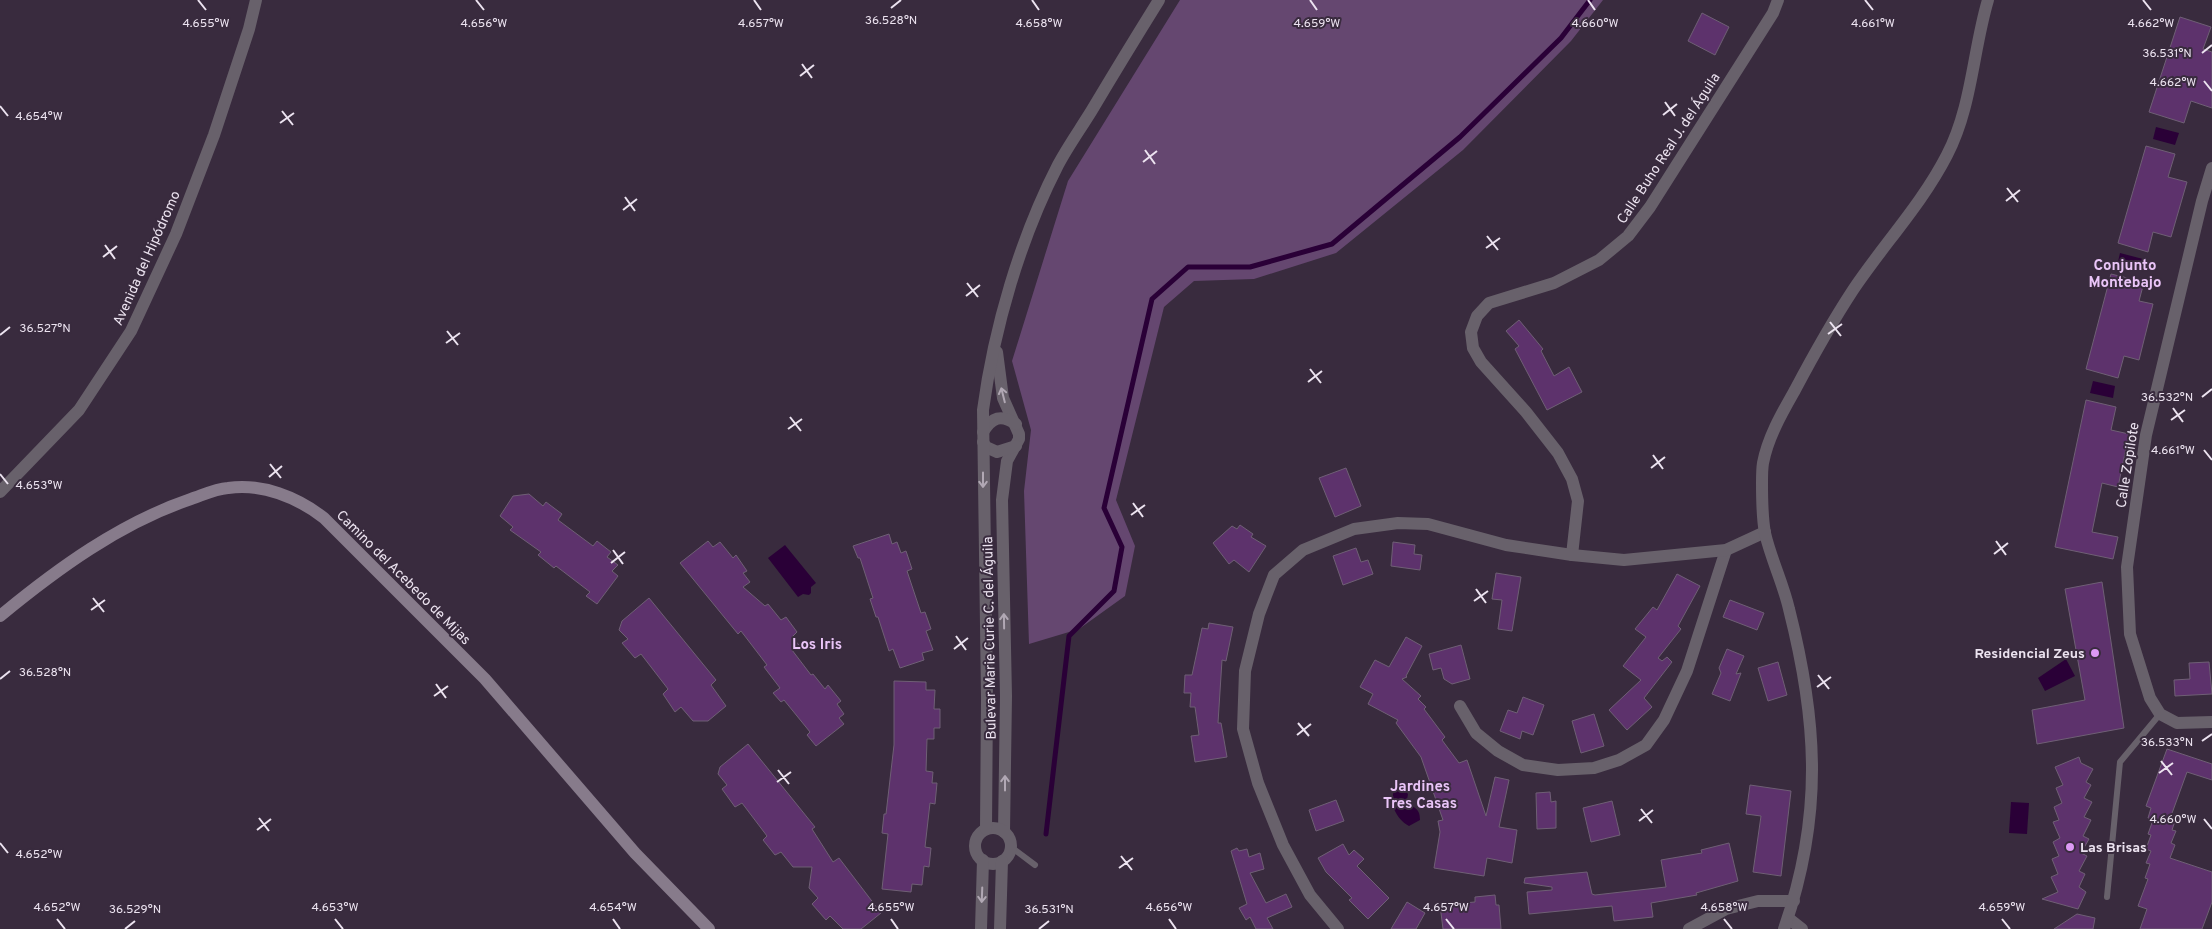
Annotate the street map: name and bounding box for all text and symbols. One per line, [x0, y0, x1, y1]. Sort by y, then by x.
text: 36.528°N [865, 13, 917, 29]
text: 4.655°W [182, 16, 230, 32]
text: 4.656°W [461, 16, 507, 32]
text: 4.657°W [738, 16, 784, 32]
text: 4.658°W [1015, 16, 1063, 32]
text: 4.659°W [1294, 16, 1340, 32]
text: 4.660°W [1571, 16, 1619, 32]
text: 4.661°W [1851, 16, 1895, 32]
text: 4.662°W [2128, 16, 2174, 32]
text: 36.531°N [2142, 46, 2192, 62]
street label: Calle Buho Real J. del Águila [1613, 70, 1725, 228]
text: 4.662°W [2150, 75, 2196, 91]
text: 4.654°W [15, 109, 63, 125]
street label: Avenida del Hipódromo [110, 188, 185, 329]
district label: Conjunto Montebajo [2088, 257, 2162, 293]
text: 36.527°N [19, 321, 71, 337]
one-way arrow [998, 388, 1007, 404]
text: 36.532°N [2141, 390, 2193, 406]
street label: Calle Zopilote [2113, 421, 2144, 509]
text: 4.661°W [2151, 443, 2195, 459]
one-way arrow [978, 471, 988, 487]
text: 4.653°W [16, 478, 62, 494]
street label: Camino del Acebedo de Mijas [332, 507, 474, 649]
street label: Bulevar Marie Curie C. del Águila [979, 536, 1001, 740]
one-way arrow [1000, 613, 1009, 629]
district label: Los Iris [792, 636, 842, 655]
place label: Residencial Zeus [1974, 646, 2085, 663]
marker: Residencial Zeus [2089, 647, 2101, 659]
text: 36.528°N [19, 665, 71, 681]
text: 36.533°N [2141, 735, 2193, 751]
one-way arrow [1000, 776, 1010, 792]
district label: Jardines Tres Casas [1383, 778, 1457, 814]
text: 4.660°W [2149, 812, 2197, 828]
place label: Las Brisas [2080, 840, 2147, 857]
marker: Las Brisas [2064, 841, 2076, 853]
text: 4.652°W [15, 847, 63, 863]
one-way arrow [977, 886, 987, 902]
text: 4.652°W [33, 900, 81, 916]
text: 4.653°W [312, 900, 358, 916]
text: 4.654°W [589, 900, 637, 916]
text: 4.655°W [867, 900, 915, 916]
text: 4.656°W [1146, 900, 1192, 916]
text: 4.657°W [1423, 900, 1469, 916]
text: 4.658°W [1700, 900, 1748, 916]
text: 4.659°W [1979, 900, 2025, 916]
text: 36.529°N [109, 902, 161, 918]
text: 36.531°N [1024, 902, 1074, 918]

